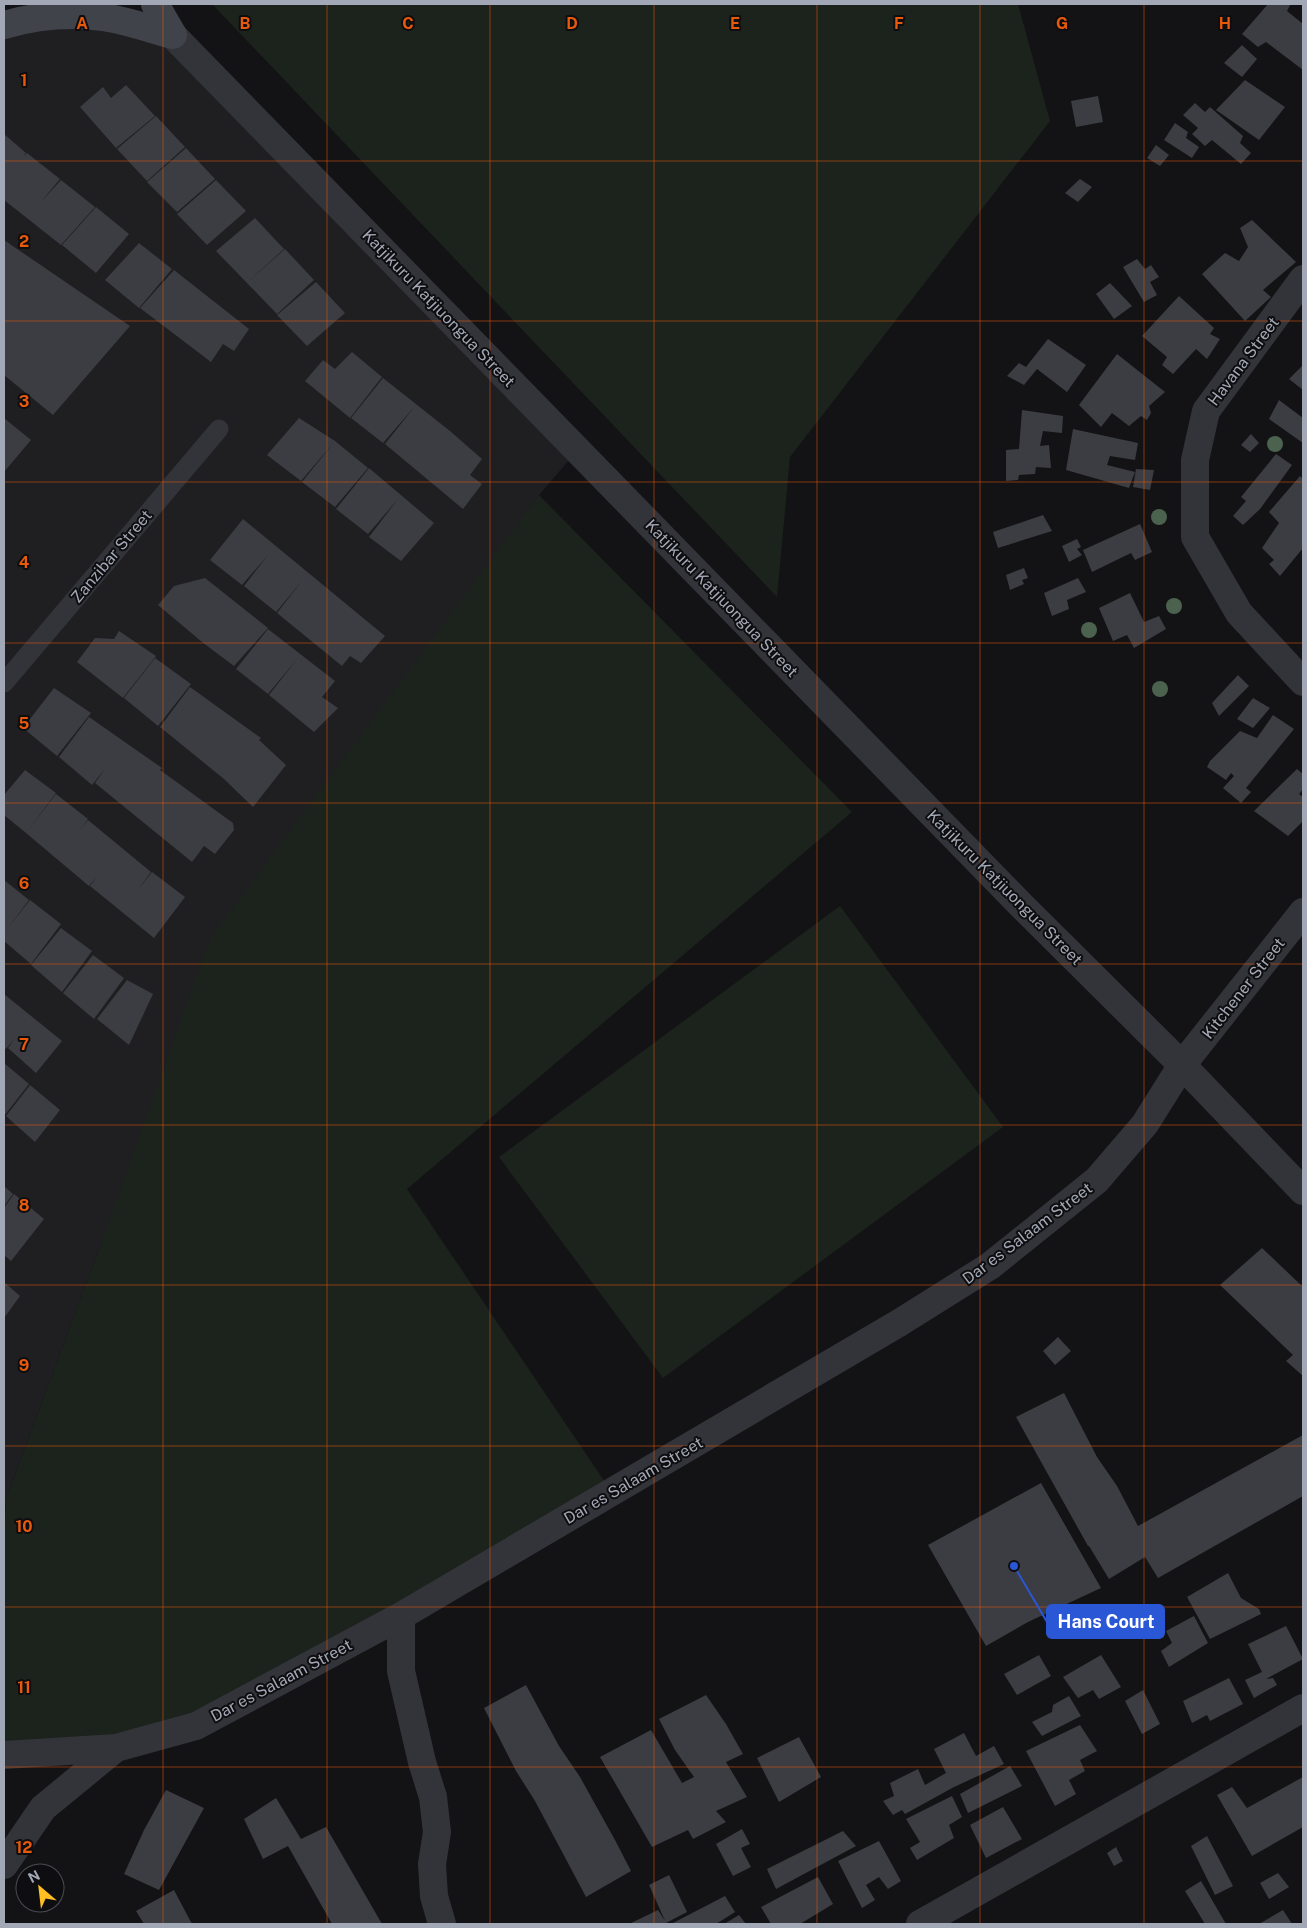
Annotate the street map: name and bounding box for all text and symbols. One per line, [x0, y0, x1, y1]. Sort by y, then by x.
text: A [76, 14, 88, 33]
text: B [240, 14, 251, 33]
text: C [402, 14, 414, 33]
text: D [566, 14, 578, 33]
text: E [730, 14, 740, 33]
text: F [894, 14, 904, 33]
text: G [1056, 14, 1068, 33]
text: H [1219, 14, 1231, 33]
text: 1 [21, 71, 27, 90]
street label: Katjikuru Katjiuongua Street [358, 226, 519, 391]
text: 2 [19, 232, 29, 251]
street label: Havana Street [1204, 313, 1283, 409]
text: 3 [19, 392, 29, 411]
street label: Zanzibar Street [67, 506, 156, 607]
street label: Katjikuru Katjiuongua Street [641, 516, 802, 681]
text: 4 [19, 553, 30, 572]
text: 5 [19, 714, 30, 733]
street label: Katjikuru Katjiuongua Street [923, 806, 1086, 969]
text: 6 [19, 874, 29, 893]
street label: Kitchener Street [1198, 934, 1289, 1043]
text: 7 [19, 1035, 29, 1054]
street label: Dar es Salaam Street [959, 1178, 1096, 1288]
text: 8 [19, 1196, 30, 1215]
text: 9 [19, 1356, 29, 1375]
street label: Dar es Salaam Street [560, 1433, 706, 1528]
text: 10 [15, 1517, 33, 1536]
callout: Hans Court [1047, 1605, 1164, 1638]
text: Hans Court [1058, 1611, 1154, 1632]
street label: Dar es Salaam Street [207, 1635, 355, 1726]
text: 11 [17, 1678, 31, 1697]
text: 12 [15, 1838, 33, 1857]
north arrow [15, 1863, 65, 1913]
text: N [25, 1867, 42, 1886]

